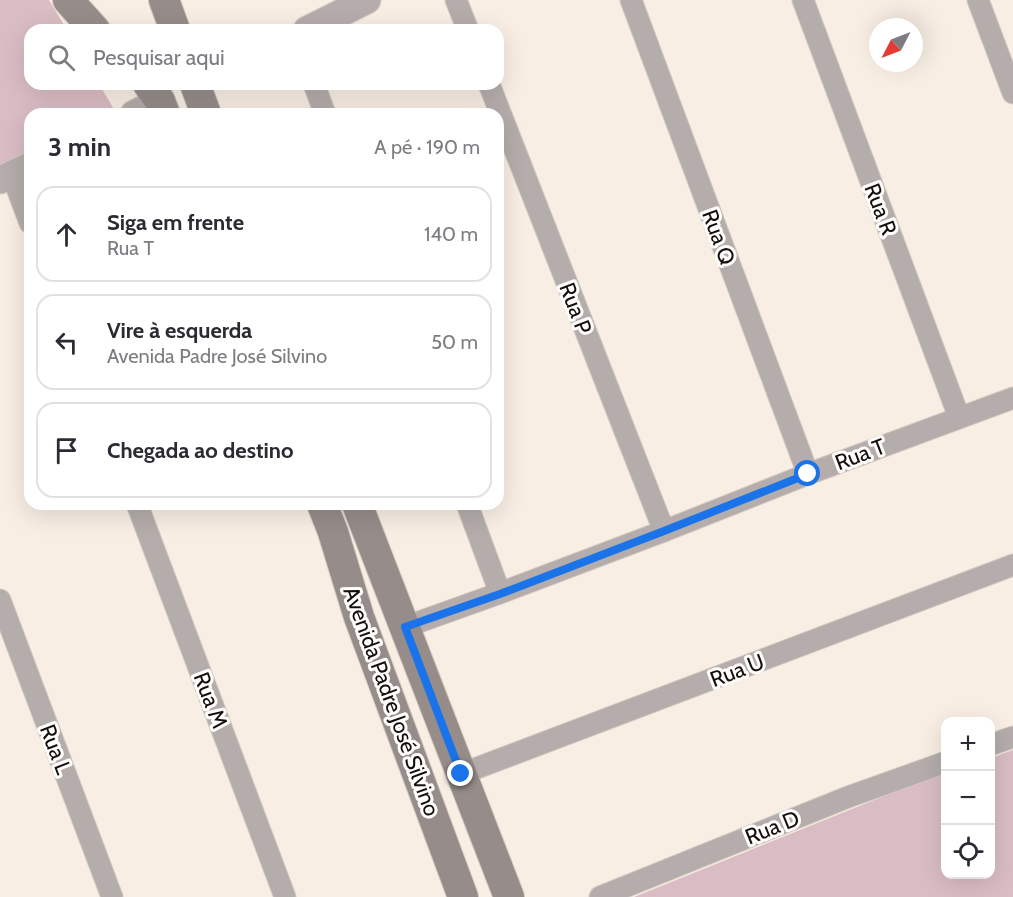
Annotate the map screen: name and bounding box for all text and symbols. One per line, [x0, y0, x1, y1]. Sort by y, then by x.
north arrow [869, 18, 923, 72]
search box [24, 24, 504, 90]
icon: search [45, 41, 78, 74]
text: Pesquisar aqui [93, 44, 225, 71]
text: 3 min [48, 131, 111, 163]
text: A pé · 190 m [374, 135, 480, 159]
street label: Rua R [858, 179, 903, 239]
street label: Rua Q [696, 206, 741, 269]
text: Siga em frente [107, 209, 244, 236]
icon: ahead [50, 218, 83, 251]
text: 140 m [424, 222, 478, 246]
text: Rua T [107, 236, 154, 260]
street label: Rua P [554, 279, 598, 338]
text: Vire à esquerda [107, 317, 252, 344]
icon: left [50, 326, 83, 359]
text: 50 m [431, 330, 478, 354]
text: Avenida Padre José Silvino [107, 344, 327, 368]
street label: Rua T [831, 432, 889, 476]
icon: arrive [50, 434, 83, 467]
text: Chegada ao destino [107, 437, 293, 464]
route start [794, 460, 820, 486]
street label: Avenida Padre José Silvino [337, 583, 446, 820]
street label: Rua U [706, 648, 768, 693]
street label: Rua M [188, 668, 234, 732]
map controls [941, 717, 995, 879]
button: + [941, 717, 995, 771]
street label: Rua L [34, 721, 77, 778]
route end [447, 760, 473, 786]
button: − [941, 771, 995, 825]
street label: Rua D [741, 804, 803, 850]
button: locate [941, 825, 995, 879]

